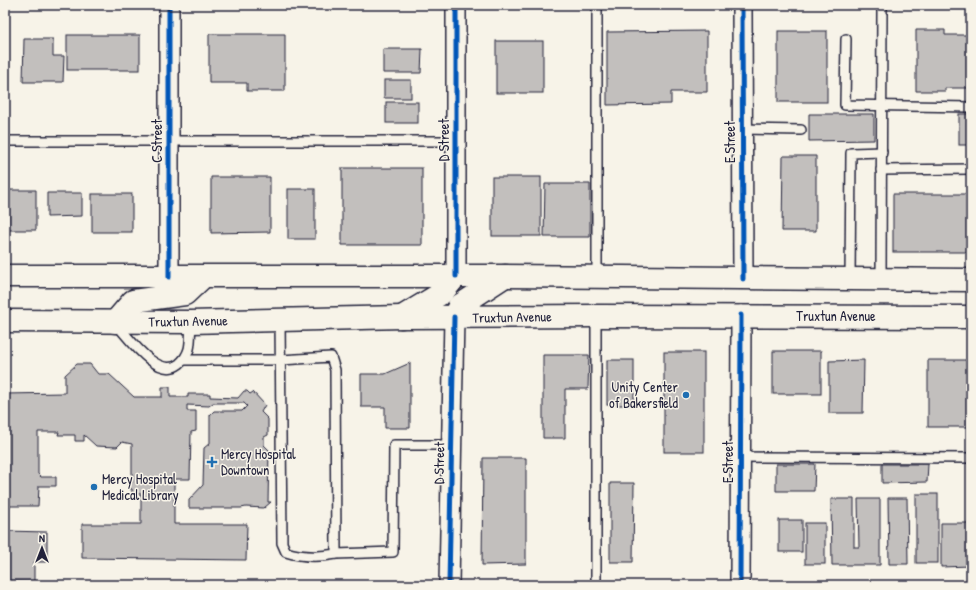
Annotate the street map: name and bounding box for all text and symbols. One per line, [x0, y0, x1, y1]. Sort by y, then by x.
street label: C Street [147, 119, 166, 163]
street label: D Street [434, 119, 453, 161]
street label: E Street [720, 121, 739, 163]
street label: Truxtun Avenue [472, 306, 552, 327]
street label: Truxtun Avenue [796, 306, 876, 325]
street label: Truxtun Avenue [148, 310, 228, 331]
place label: Unity Center of Bakersfield [609, 377, 679, 412]
marker: Unity Center of Bakersfield [681, 390, 691, 400]
street label: D Street [429, 441, 448, 484]
street label: E Street [718, 441, 737, 483]
place label: Mercy Hospital Downtown [221, 444, 296, 479]
marker: Mercy Hospital Downtown [206, 456, 218, 468]
place label: Mercy Hospital Medical Library [102, 469, 179, 505]
marker: Mercy Hospital Medical Library [89, 482, 99, 492]
north arrow [22, 528, 62, 568]
text: N [39, 531, 45, 545]

